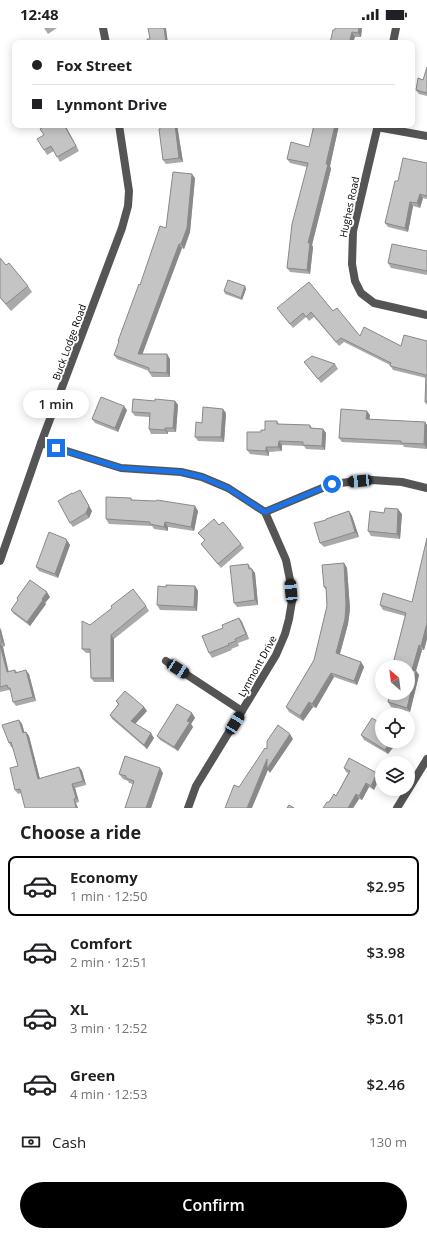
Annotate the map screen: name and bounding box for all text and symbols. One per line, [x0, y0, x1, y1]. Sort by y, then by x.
text: 12:48 [20, 4, 59, 24]
text: Fox Street [56, 55, 132, 75]
text: Lynmont Drive [56, 94, 167, 114]
street label: Hughes Road [336, 175, 362, 239]
street label: Buck Lodge Road [49, 302, 89, 382]
callout: 1 min [23, 390, 89, 418]
text: 1 min [38, 395, 74, 413]
route end [47, 439, 65, 457]
car [348, 474, 372, 488]
route start [323, 475, 341, 493]
car [284, 579, 298, 603]
street label: Lynmont Drive [234, 632, 280, 699]
car [165, 657, 191, 681]
north arrow [375, 660, 415, 700]
map controls [375, 660, 415, 796]
button: locate [375, 708, 415, 748]
car [224, 710, 246, 736]
button: layers [375, 756, 415, 796]
text: Choose a ride [20, 820, 141, 844]
text: Economy [70, 867, 138, 887]
icon: car [22, 868, 58, 904]
text: $2.95 [367, 876, 405, 896]
text: 1 min · 12:50 [70, 887, 147, 905]
text: Comfort [70, 933, 132, 953]
icon: car [22, 934, 58, 970]
text: $3.98 [367, 942, 405, 962]
text: 2 min · 12:51 [70, 953, 147, 971]
text: XL [70, 999, 88, 1019]
icon: car [22, 1000, 58, 1036]
text: $5.01 [367, 1008, 405, 1028]
text: 3 min · 12:52 [70, 1019, 147, 1037]
text: Green [70, 1065, 115, 1085]
icon: car [22, 1066, 58, 1102]
text: $2.46 [367, 1074, 405, 1094]
text: 4 min · 12:53 [70, 1085, 147, 1103]
icon: cash [20, 1131, 42, 1153]
text: Cash [52, 1132, 86, 1152]
text: 130 m [369, 1133, 407, 1151]
button: Confirm [20, 1182, 407, 1228]

